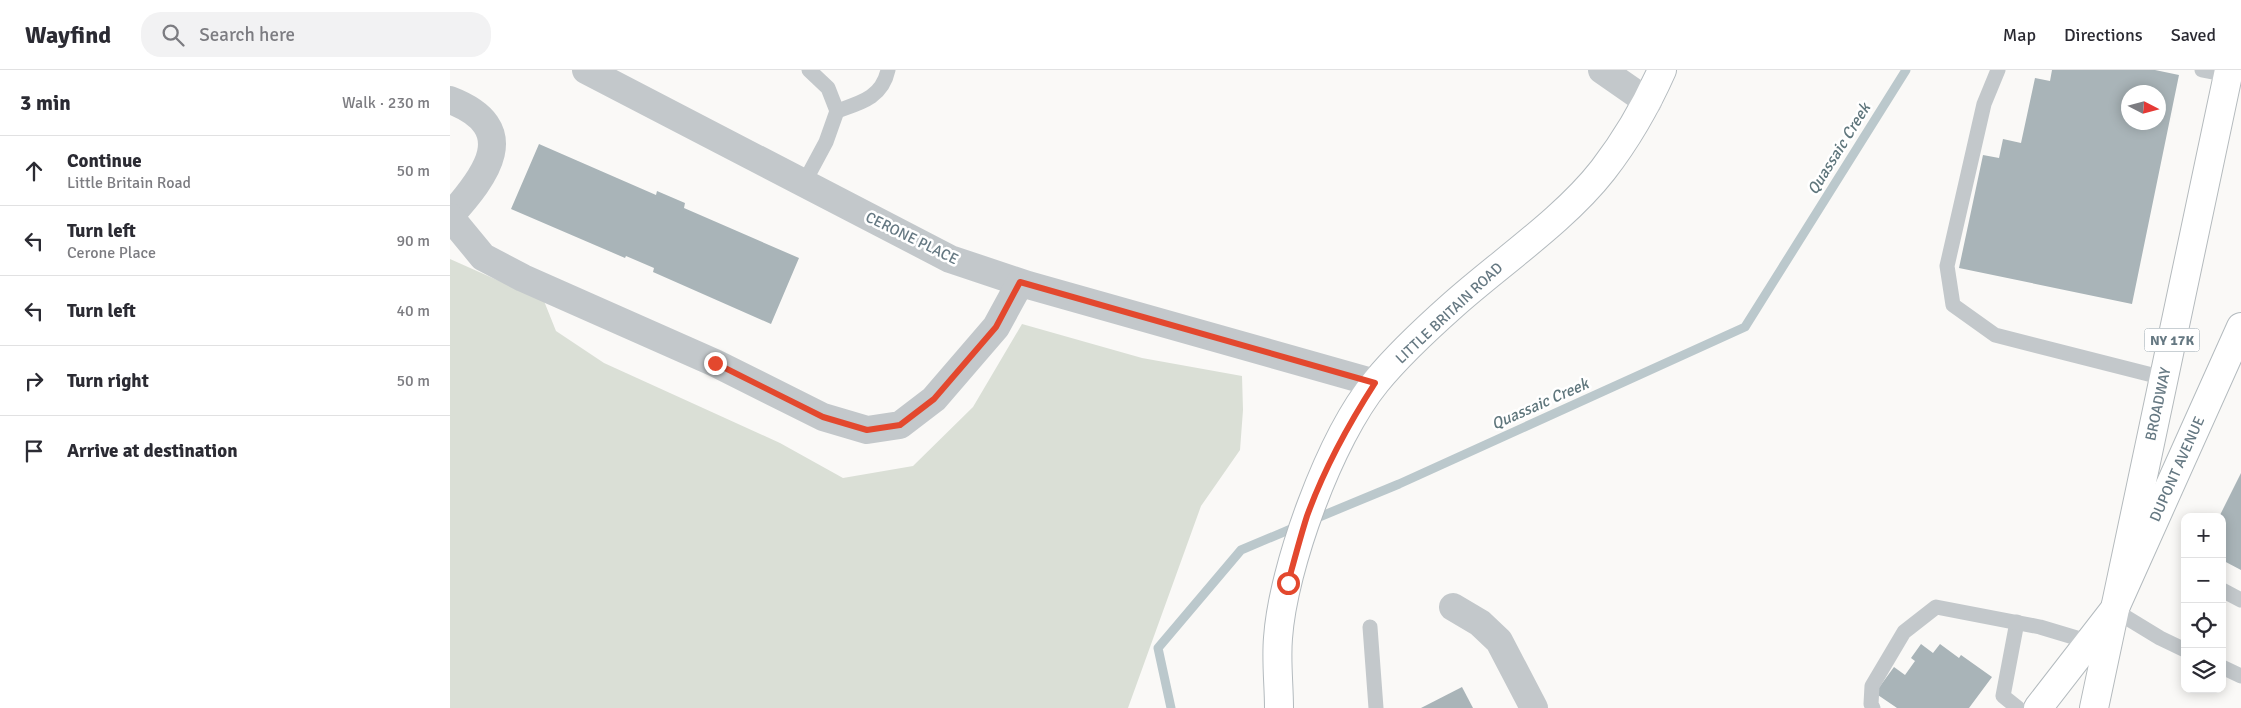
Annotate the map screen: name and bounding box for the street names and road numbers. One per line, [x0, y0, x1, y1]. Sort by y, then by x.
street label: CERONE PLACE [863, 208, 961, 268]
street label: LITTLE BRITAIN ROAD [1392, 259, 1506, 367]
road number: NY 17K [2144, 328, 2200, 352]
street label: BROADWAY [2141, 365, 2175, 442]
street label: DUPONT AVENUE [2146, 414, 2208, 524]

